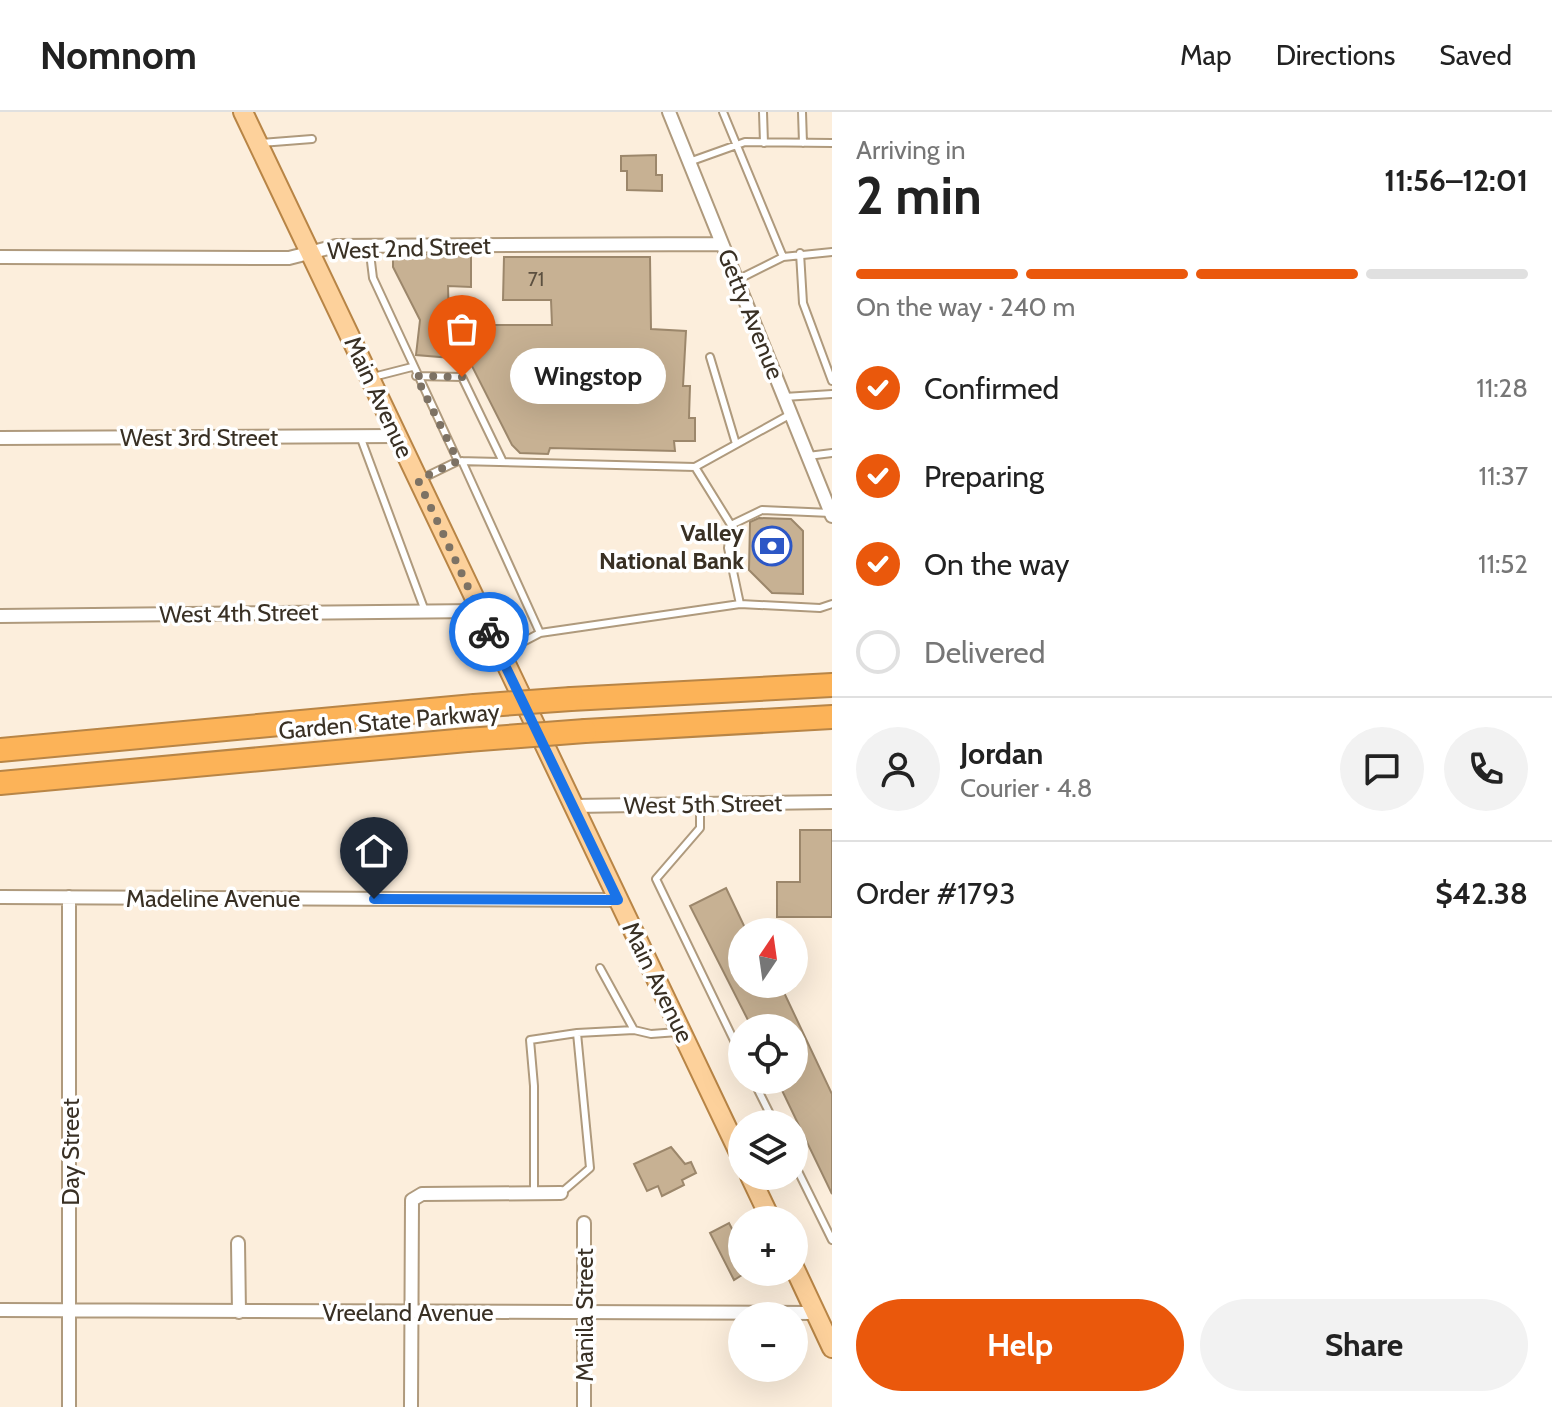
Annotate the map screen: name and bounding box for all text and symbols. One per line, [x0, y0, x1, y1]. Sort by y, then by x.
text: Nomnom [40, 32, 197, 79]
text: Map [1180, 38, 1232, 72]
text: Directions [1276, 38, 1395, 72]
text: Saved [1439, 38, 1512, 72]
text: Arriving in [856, 134, 966, 166]
text: 11:56–12:01 [1384, 162, 1528, 199]
text: 2 min [856, 164, 982, 227]
street label: West 2nd Street [327, 231, 491, 265]
street label: Getty Avenue [712, 245, 790, 383]
house number: 71 [528, 267, 544, 291]
text: On the way · 240 m [856, 291, 1075, 323]
pin [428, 295, 496, 377]
icon: bag [440, 307, 484, 351]
street label: Main Avenue [338, 332, 420, 462]
callout: Wingstop [510, 349, 666, 405]
text: Wingstop [534, 360, 642, 392]
icon: check [856, 366, 900, 410]
text: Confirmed [924, 370, 1059, 407]
text: 11:28 [1476, 372, 1528, 404]
street label: West 3rd Street [120, 423, 278, 452]
icon: check [856, 454, 900, 498]
text: Preparing [924, 458, 1044, 495]
text: 11:37 [1478, 460, 1528, 492]
place label: Valley National Bank [599, 518, 744, 575]
bank icon: Valley National Bank [751, 525, 793, 567]
icon: check [856, 542, 900, 586]
text: On the way [924, 546, 1069, 583]
text: 11:52 [1478, 548, 1528, 580]
courier [449, 592, 529, 672]
street label: West 4th Street [159, 597, 319, 629]
icon: bike [467, 610, 511, 654]
text: Delivered [924, 634, 1045, 671]
street label: Garden State Parkway [277, 697, 501, 745]
button: person [856, 727, 940, 811]
button: chat [1340, 727, 1424, 811]
button: phone [1444, 727, 1528, 811]
text: Jordan [960, 735, 1043, 772]
text: Courier · 4.8 [960, 772, 1093, 804]
street label: West 5th Street [623, 788, 783, 820]
pin [340, 817, 408, 899]
icon: home [352, 829, 396, 873]
text: Order #1793 [856, 875, 1015, 912]
text: $42.38 [1435, 875, 1528, 912]
street label: Madeline Avenue [126, 884, 300, 913]
street label: Main Avenue [616, 917, 700, 1047]
north arrow [728, 918, 808, 998]
map controls [728, 918, 808, 1382]
button: locate [728, 1014, 808, 1094]
street label: Day Street [56, 1098, 85, 1206]
button: layers [728, 1110, 808, 1190]
button: + [728, 1206, 808, 1286]
street label: Manila Street [570, 1248, 599, 1382]
street label: Vreeland Avenue [322, 1298, 494, 1327]
button: Help [856, 1299, 1184, 1391]
button: Share [1200, 1299, 1528, 1391]
button: − [728, 1302, 808, 1382]

